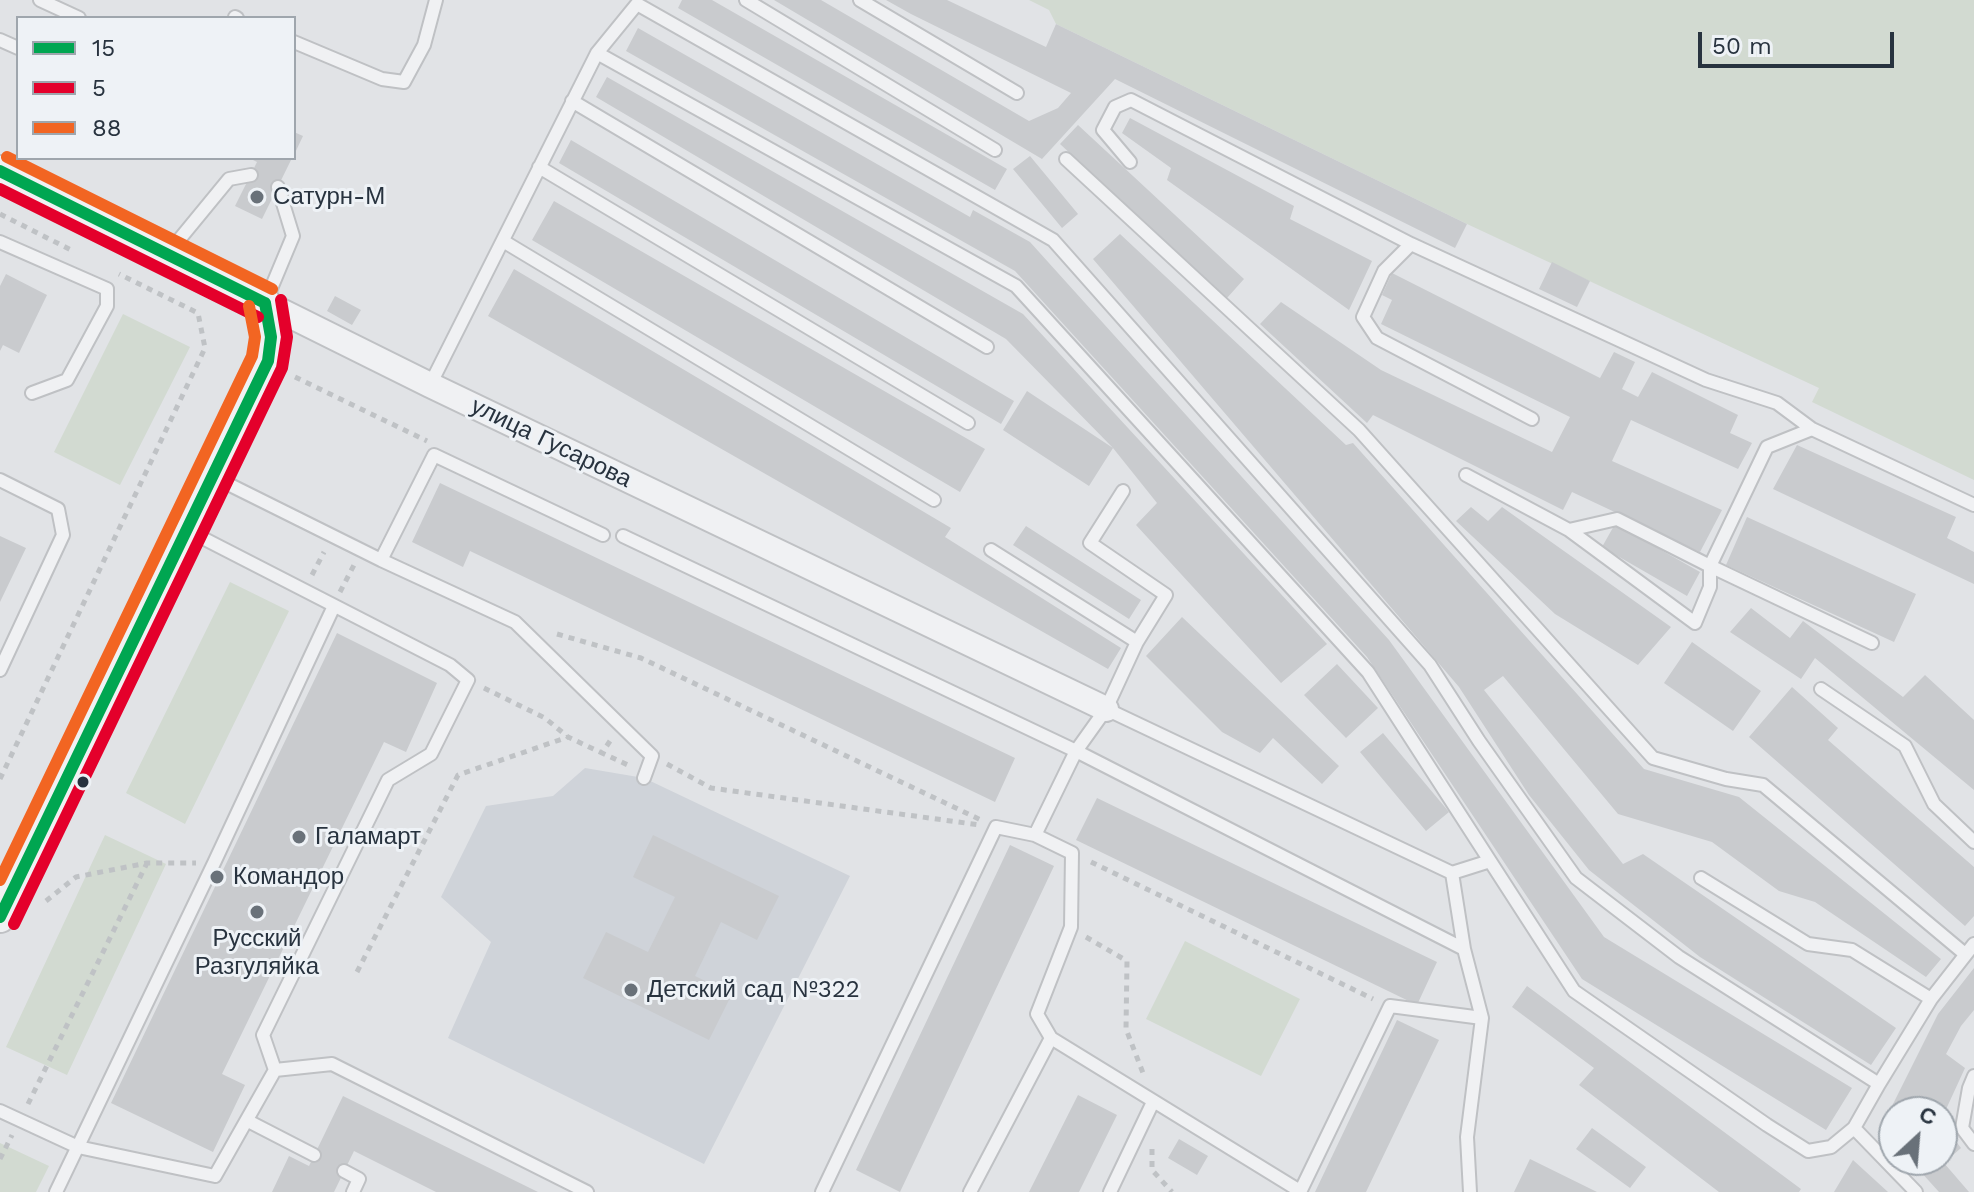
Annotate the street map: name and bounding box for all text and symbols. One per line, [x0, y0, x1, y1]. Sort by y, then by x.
legend [16, 16, 296, 160]
scale bar [1702, 16, 1898, 66]
text: 50 m [1712, 32, 1772, 60]
text: 15 [92, 34, 115, 62]
text: 5 [92, 74, 106, 102]
text: 88 [92, 114, 122, 142]
place label: Сатурн-М [273, 183, 385, 211]
marker: Сатурн-М [248, 188, 266, 206]
street label: улица Гусарова [466, 392, 636, 494]
unlabelled marker [75, 774, 91, 790]
place label: Галамарт [315, 823, 421, 851]
marker: Галамарт [290, 828, 308, 846]
place label: Командор [233, 863, 344, 891]
marker: Командор [208, 868, 226, 886]
marker: Русский Разгуляйка [248, 903, 266, 921]
place label: Русский Разгуляйка [195, 925, 319, 981]
place label: Детский сад №322 [647, 976, 860, 1004]
marker: Детский сад №322 [622, 981, 640, 999]
north arrow [1878, 1096, 1958, 1176]
text: С [1915, 1101, 1940, 1130]

